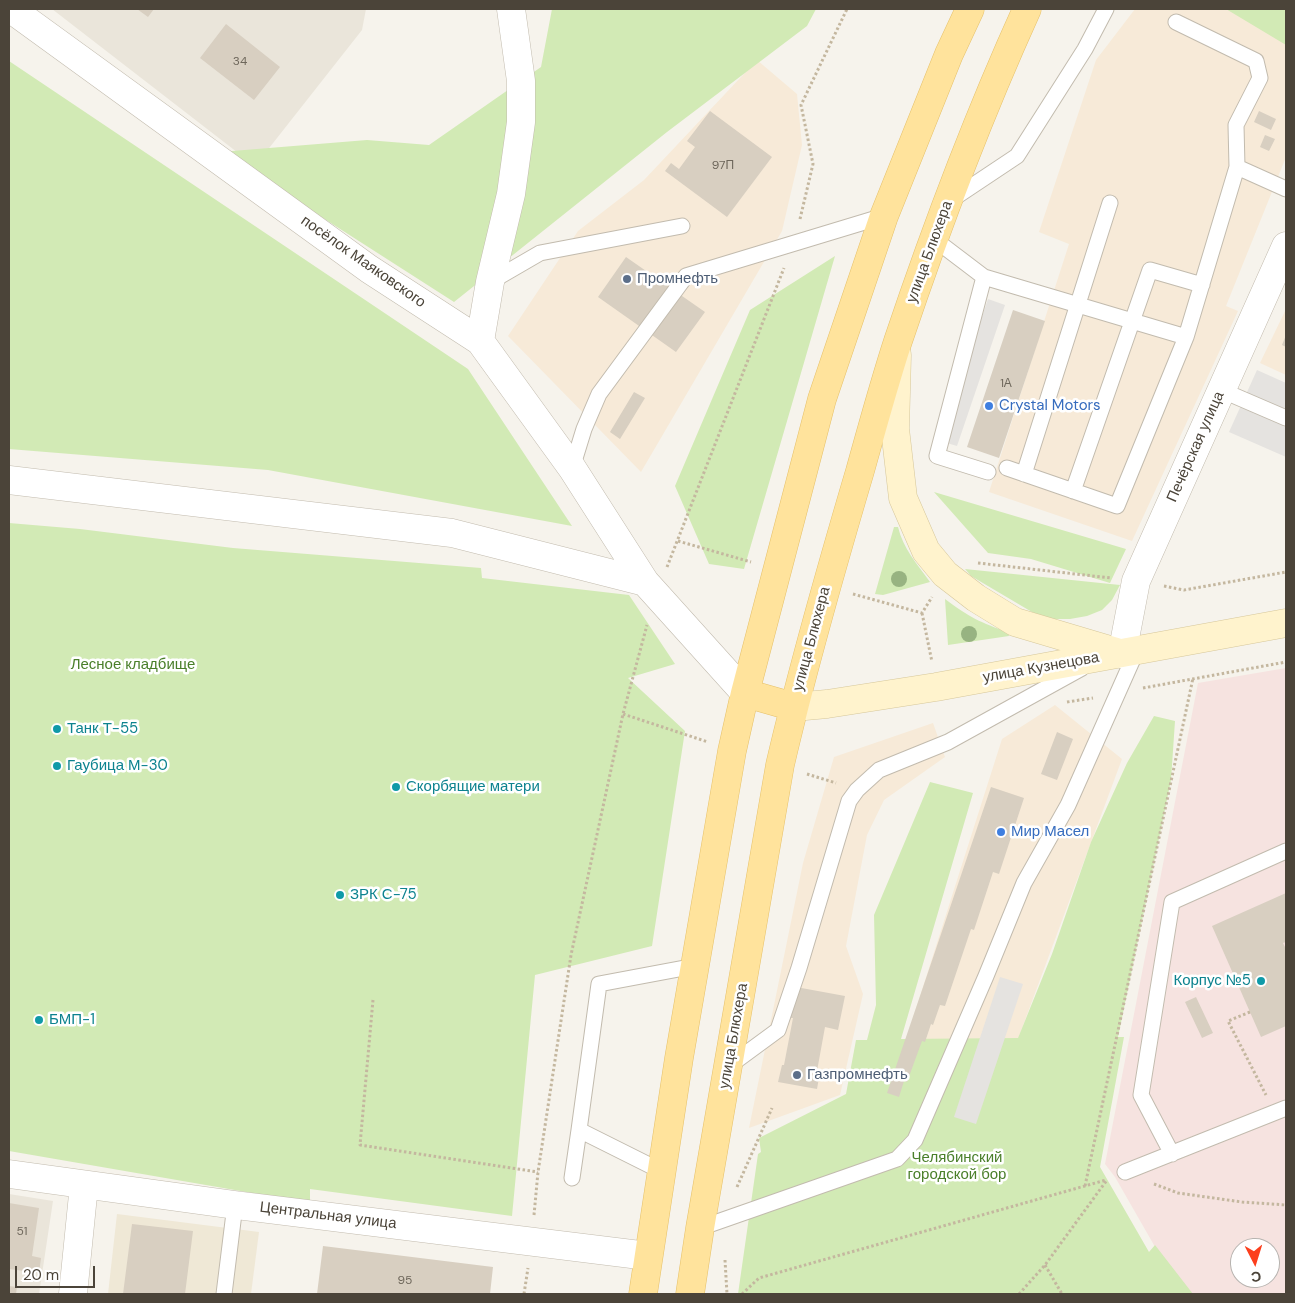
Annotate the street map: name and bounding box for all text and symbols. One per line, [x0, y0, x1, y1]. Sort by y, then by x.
house number: 34 [233, 55, 247, 69]
house number: 97П [712, 159, 734, 173]
street label: улица Блюхера [903, 199, 957, 305]
street label: посёлок Маяковского [297, 212, 429, 312]
place label: Промнефть [637, 270, 718, 288]
marker: Промнефть [621, 273, 633, 285]
house number: 1А [1000, 377, 1012, 391]
street label: Печёрская улица [1164, 389, 1228, 505]
place label: Crystal Motors [999, 397, 1101, 415]
marker: Crystal Motors [983, 400, 995, 412]
street label: улица Блюхера [789, 585, 835, 693]
street label: улица Кузнецова [981, 649, 1101, 687]
park label: Лесное кладбище [71, 656, 195, 674]
place label: Танк Т-55 [67, 720, 138, 738]
marker: Танк Т-55 [51, 723, 63, 735]
place label: Гаубица М-30 [67, 757, 168, 775]
marker: Гаубица М-30 [51, 760, 63, 772]
place label: Скорбящие матери [406, 778, 540, 796]
marker: Скорбящие матери [390, 781, 402, 793]
place label: Мир Масел [1011, 823, 1089, 841]
marker: Мир Масел [995, 826, 1007, 838]
place label: ЗРК С-75 [350, 886, 417, 904]
marker: ЗРК С-75 [334, 889, 346, 901]
place label: Корпус №5 [1173, 972, 1251, 990]
marker: Корпус №5 [1255, 975, 1267, 987]
street label: улица Блюхера [716, 982, 752, 1090]
place label: БМП-1 [49, 1011, 95, 1029]
marker: БМП-1 [33, 1014, 45, 1026]
place label: Газпромнефть [807, 1066, 908, 1084]
marker: Газпромнефть [791, 1069, 803, 1081]
park label: Челябинский городской бор [908, 1149, 1006, 1184]
street label: Центральная улица [259, 1199, 397, 1233]
house number: 51 [16, 1225, 28, 1239]
north arrow [1230, 1238, 1280, 1288]
scale bar [18, 1256, 98, 1288]
text: 20 m [23, 1265, 59, 1285]
text: С [1250, 1268, 1262, 1286]
house number: 95 [398, 1274, 412, 1288]

